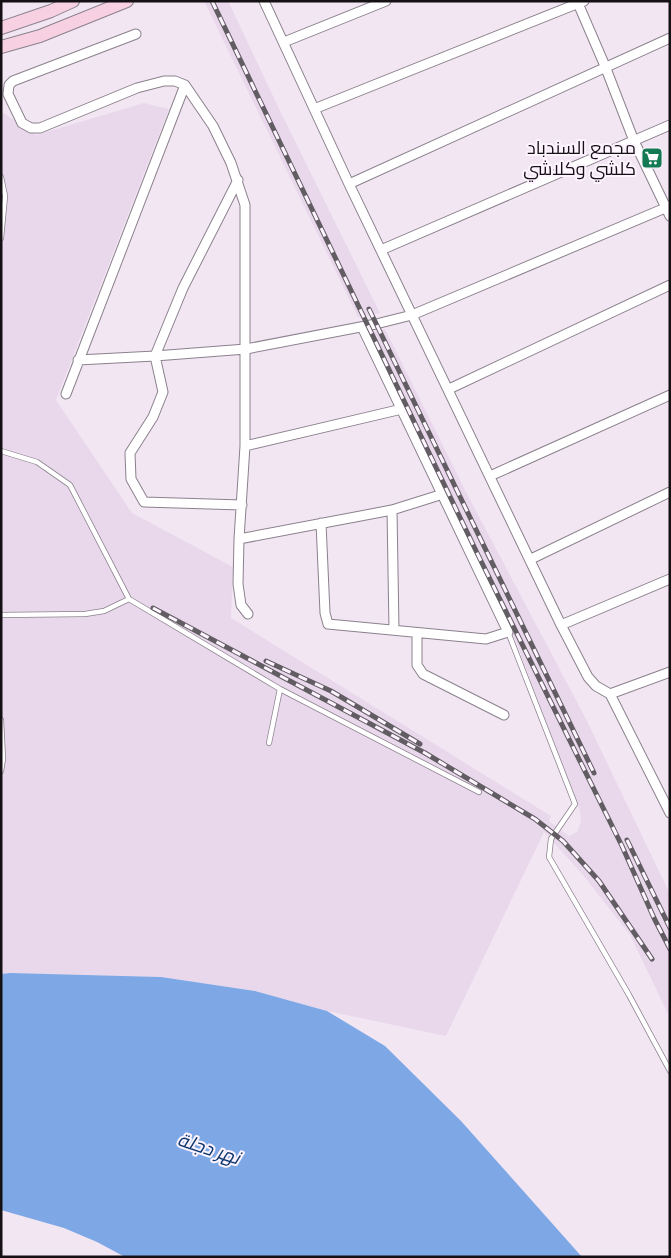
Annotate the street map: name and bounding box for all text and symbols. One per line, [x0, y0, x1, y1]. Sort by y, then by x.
place label: مجمع السندباد كلشي وكلاشي [523, 137, 636, 182]
supermarket icon: مجمع السندباد كلشي وكلاشي [640, 146, 664, 170]
water label: نهر دجلة [175, 1128, 245, 1170]

